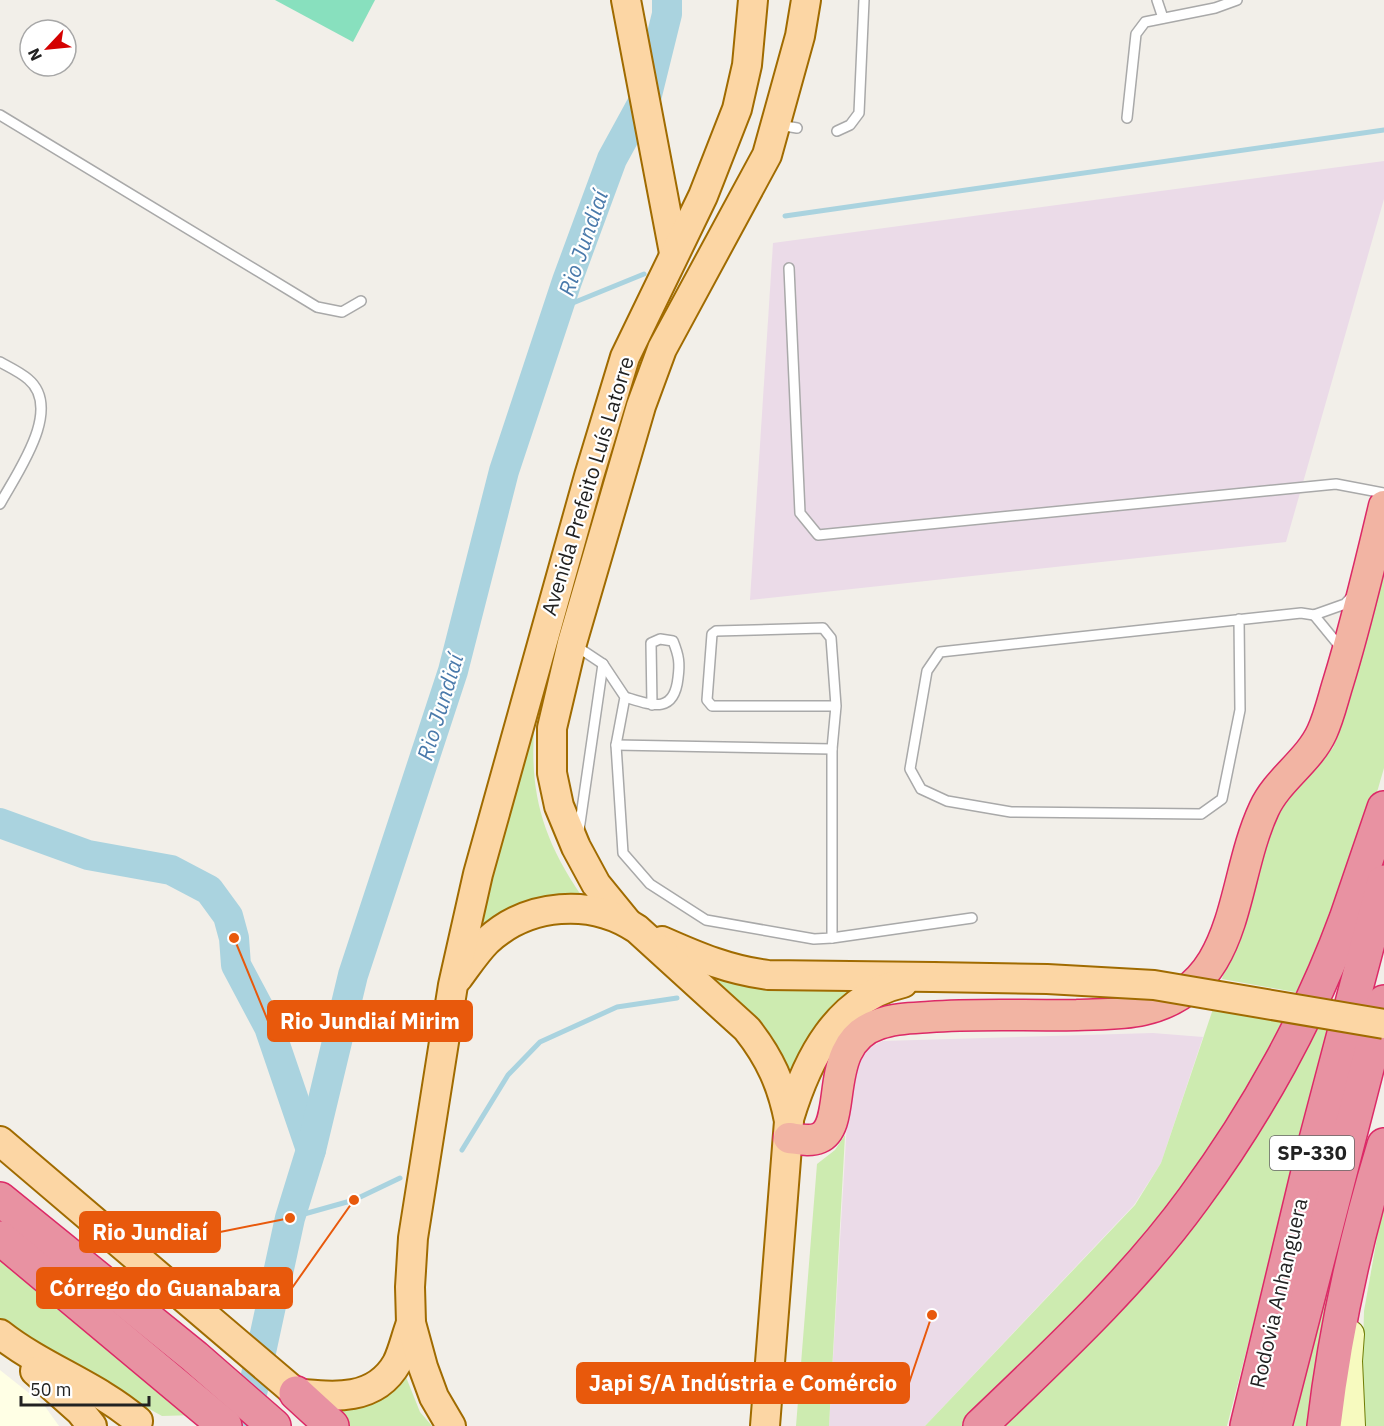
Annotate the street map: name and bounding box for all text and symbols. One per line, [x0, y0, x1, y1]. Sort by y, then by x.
north arrow [18, 18, 78, 78]
text: N [23, 45, 46, 64]
water label: Rio Jundiaí [551, 184, 615, 300]
street label: Avenida Prefeito Luís Latorre [534, 353, 640, 619]
water label: Rio Jundiaí [410, 648, 470, 764]
callout: Rio Jundiaí Mirim [268, 1001, 472, 1041]
text: Rio Jundiaí Mirim [280, 1006, 460, 1035]
road number: SP-330 [1270, 1136, 1354, 1170]
street label: Rodovia Anhanguera [1243, 1195, 1314, 1391]
callout: Rio Jundiaí [80, 1212, 220, 1252]
text: Rio Jundiaí [92, 1217, 209, 1246]
callout: Córrego do Guanabara [37, 1268, 292, 1308]
text: Córrego do Guanabara [49, 1273, 281, 1302]
callout: Japi S/A Indústria e Comércio [577, 1363, 909, 1403]
text: Japi S/A Indústria e Comércio [589, 1368, 897, 1397]
scale bar [21, 1369, 148, 1407]
text: 50 m [30, 1378, 72, 1401]

